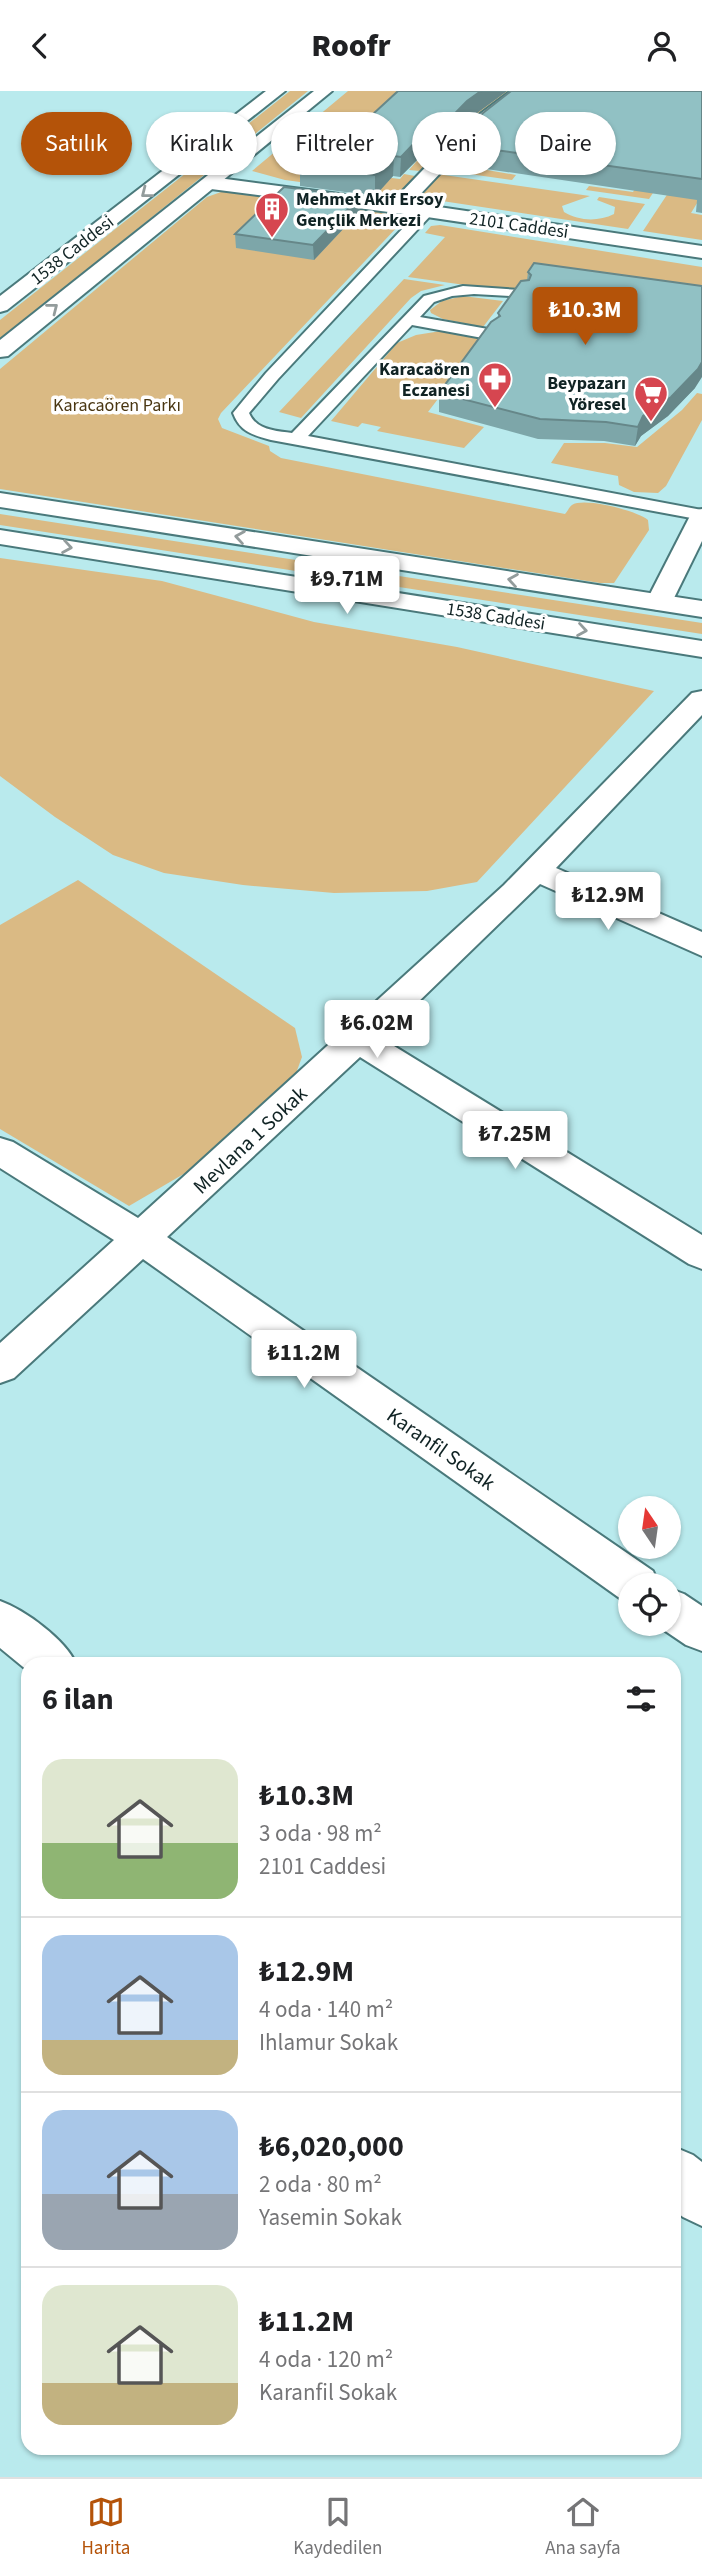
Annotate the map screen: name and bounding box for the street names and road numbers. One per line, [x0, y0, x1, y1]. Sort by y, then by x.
street label: 2101 Caddesi [468, 206, 570, 245]
street label: 1538 Caddesi [25, 210, 119, 291]
street label: 1538 Caddesi [445, 596, 547, 637]
street label: Mevlana 1 Sokak [186, 1079, 314, 1201]
street label: Karanfil Sokak [381, 1401, 502, 1498]

